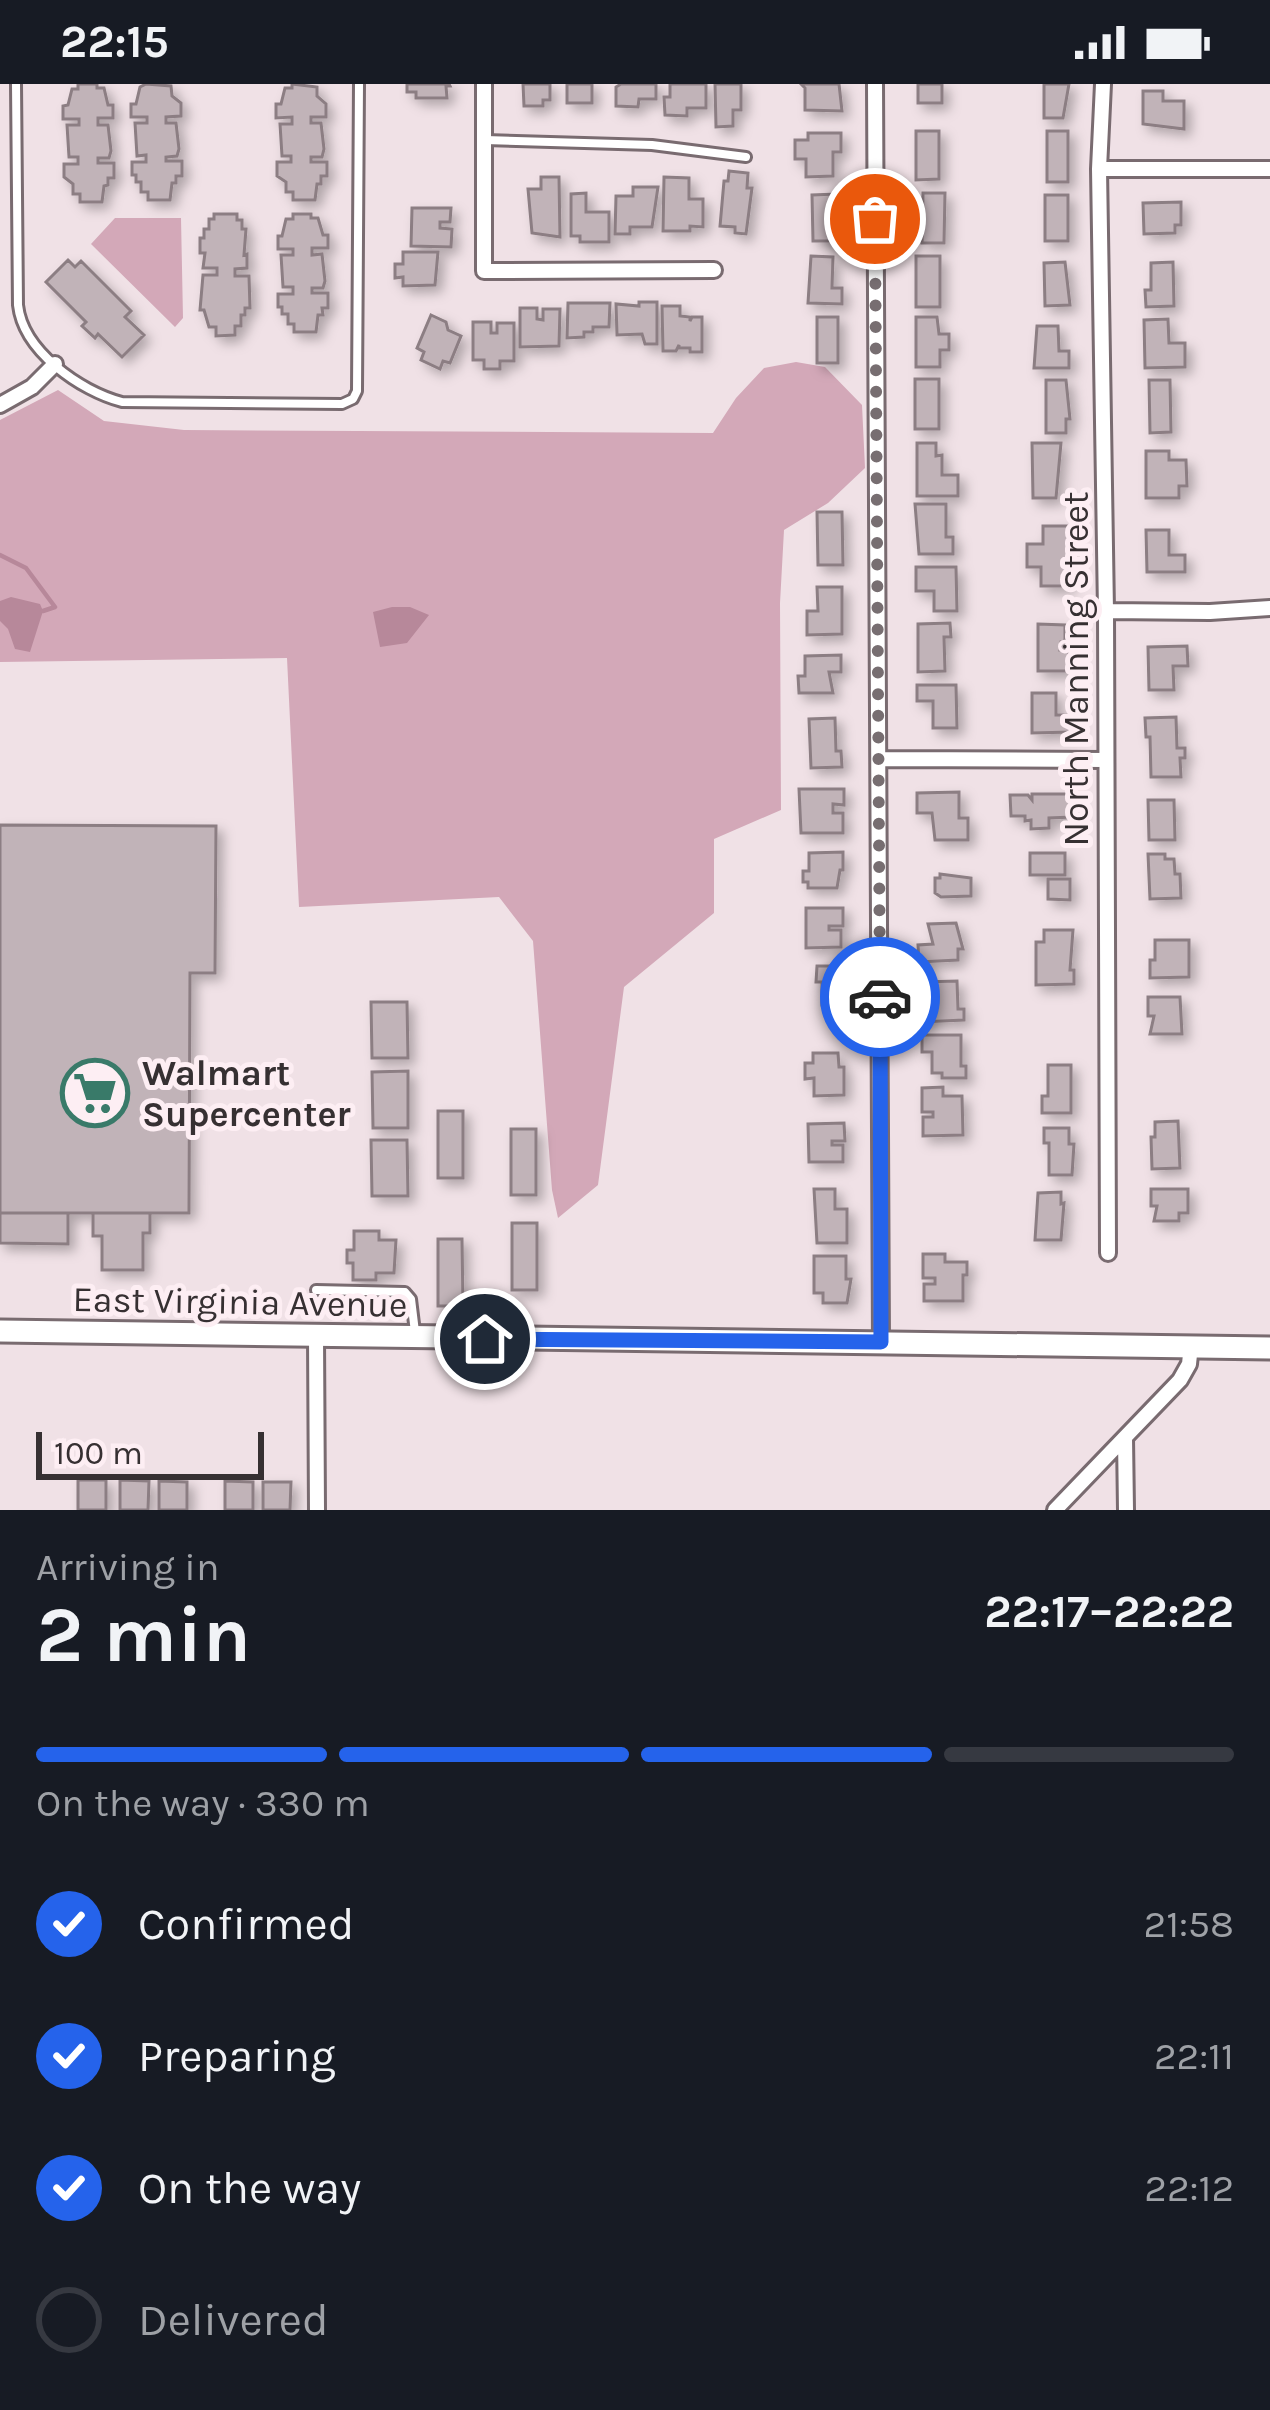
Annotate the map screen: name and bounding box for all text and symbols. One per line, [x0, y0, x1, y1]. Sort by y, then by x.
text: 22:15 [60, 16, 169, 68]
pin [824, 168, 926, 270]
icon: bag [842, 186, 908, 252]
street label: North Manning Street [1055, 491, 1097, 847]
courier [820, 937, 940, 1057]
icon: car [847, 964, 913, 1030]
place label: Walmart Supercenter [142, 1052, 351, 1135]
supermarket icon: Walmart Supercenter [60, 1058, 130, 1128]
street label: East Virginia Avenue [72, 1278, 408, 1326]
pin [434, 1288, 536, 1390]
icon: home [452, 1306, 518, 1372]
scale bar [36, 1426, 264, 1479]
text: 100 m [54, 1434, 143, 1472]
text: Arriving in [36, 1544, 219, 1590]
text: 22:17–22:22 [984, 1586, 1234, 1638]
text: 2 min [36, 1589, 251, 1681]
text: On the way · 330 m [36, 1780, 370, 1826]
icon: check [36, 1891, 102, 1957]
text: Confirmed [138, 1898, 354, 1950]
text: 21:58 [1144, 1901, 1234, 1947]
icon: check [36, 2023, 102, 2089]
text: Preparing [138, 2030, 336, 2082]
text: 22:11 [1154, 2033, 1234, 2079]
icon: check [36, 2155, 102, 2221]
text: On the way [138, 2162, 361, 2214]
text: 22:12 [1144, 2165, 1234, 2211]
text: Delivered [138, 2294, 329, 2346]

